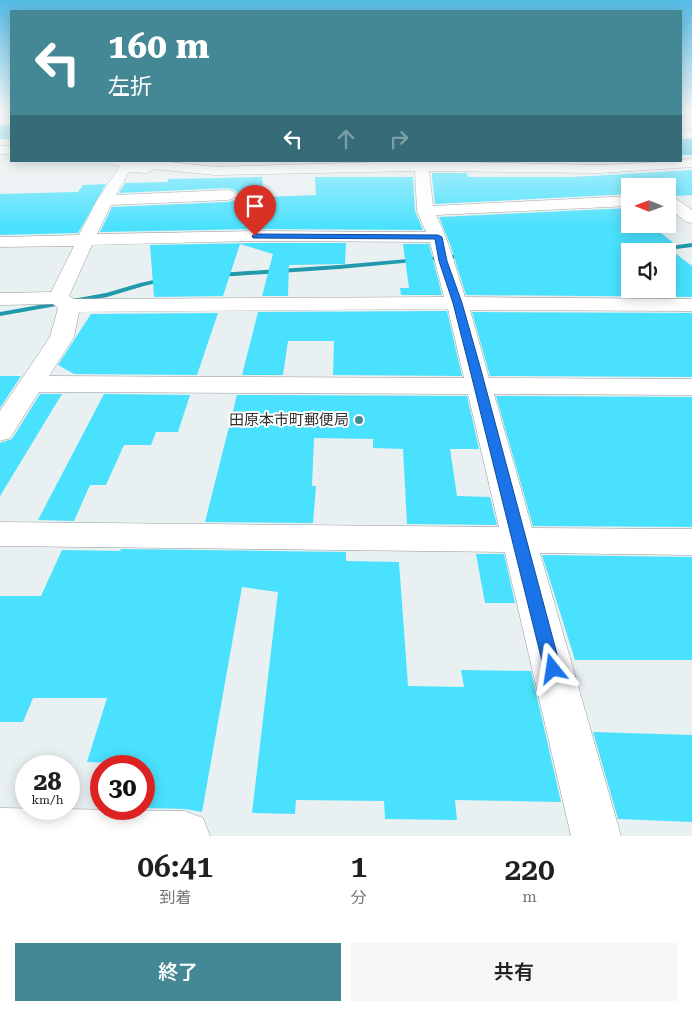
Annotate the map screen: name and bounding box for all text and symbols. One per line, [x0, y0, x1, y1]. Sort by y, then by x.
text: 160 m [108, 26, 209, 67]
icon: left [25, 30, 90, 95]
text: 左折 [108, 74, 152, 99]
icon: left [279, 125, 307, 153]
icon: ahead [332, 125, 360, 153]
icon: right [385, 125, 413, 153]
north arrow [621, 178, 676, 232]
map controls [621, 178, 676, 298]
pin [234, 185, 276, 236]
icon: arrive [241, 192, 269, 220]
button: sound [621, 243, 676, 298]
place label: 田原本市町郵便局 [229, 411, 349, 429]
marker: 田原本市町郵便局 [353, 414, 365, 426]
position arrow [526, 642, 578, 694]
speed limit sign: 30 [90, 755, 155, 820]
text: 28 [33, 767, 62, 796]
text: km/h [31, 793, 64, 807]
text: 06:41 [137, 849, 213, 884]
text: 1 [350, 849, 367, 884]
text: 220 [504, 852, 555, 887]
text: m [522, 887, 537, 906]
text: 到着 [159, 888, 191, 907]
text: 分 [351, 888, 367, 907]
button: 終了 [15, 943, 341, 1001]
button: 共有 [351, 943, 677, 1001]

